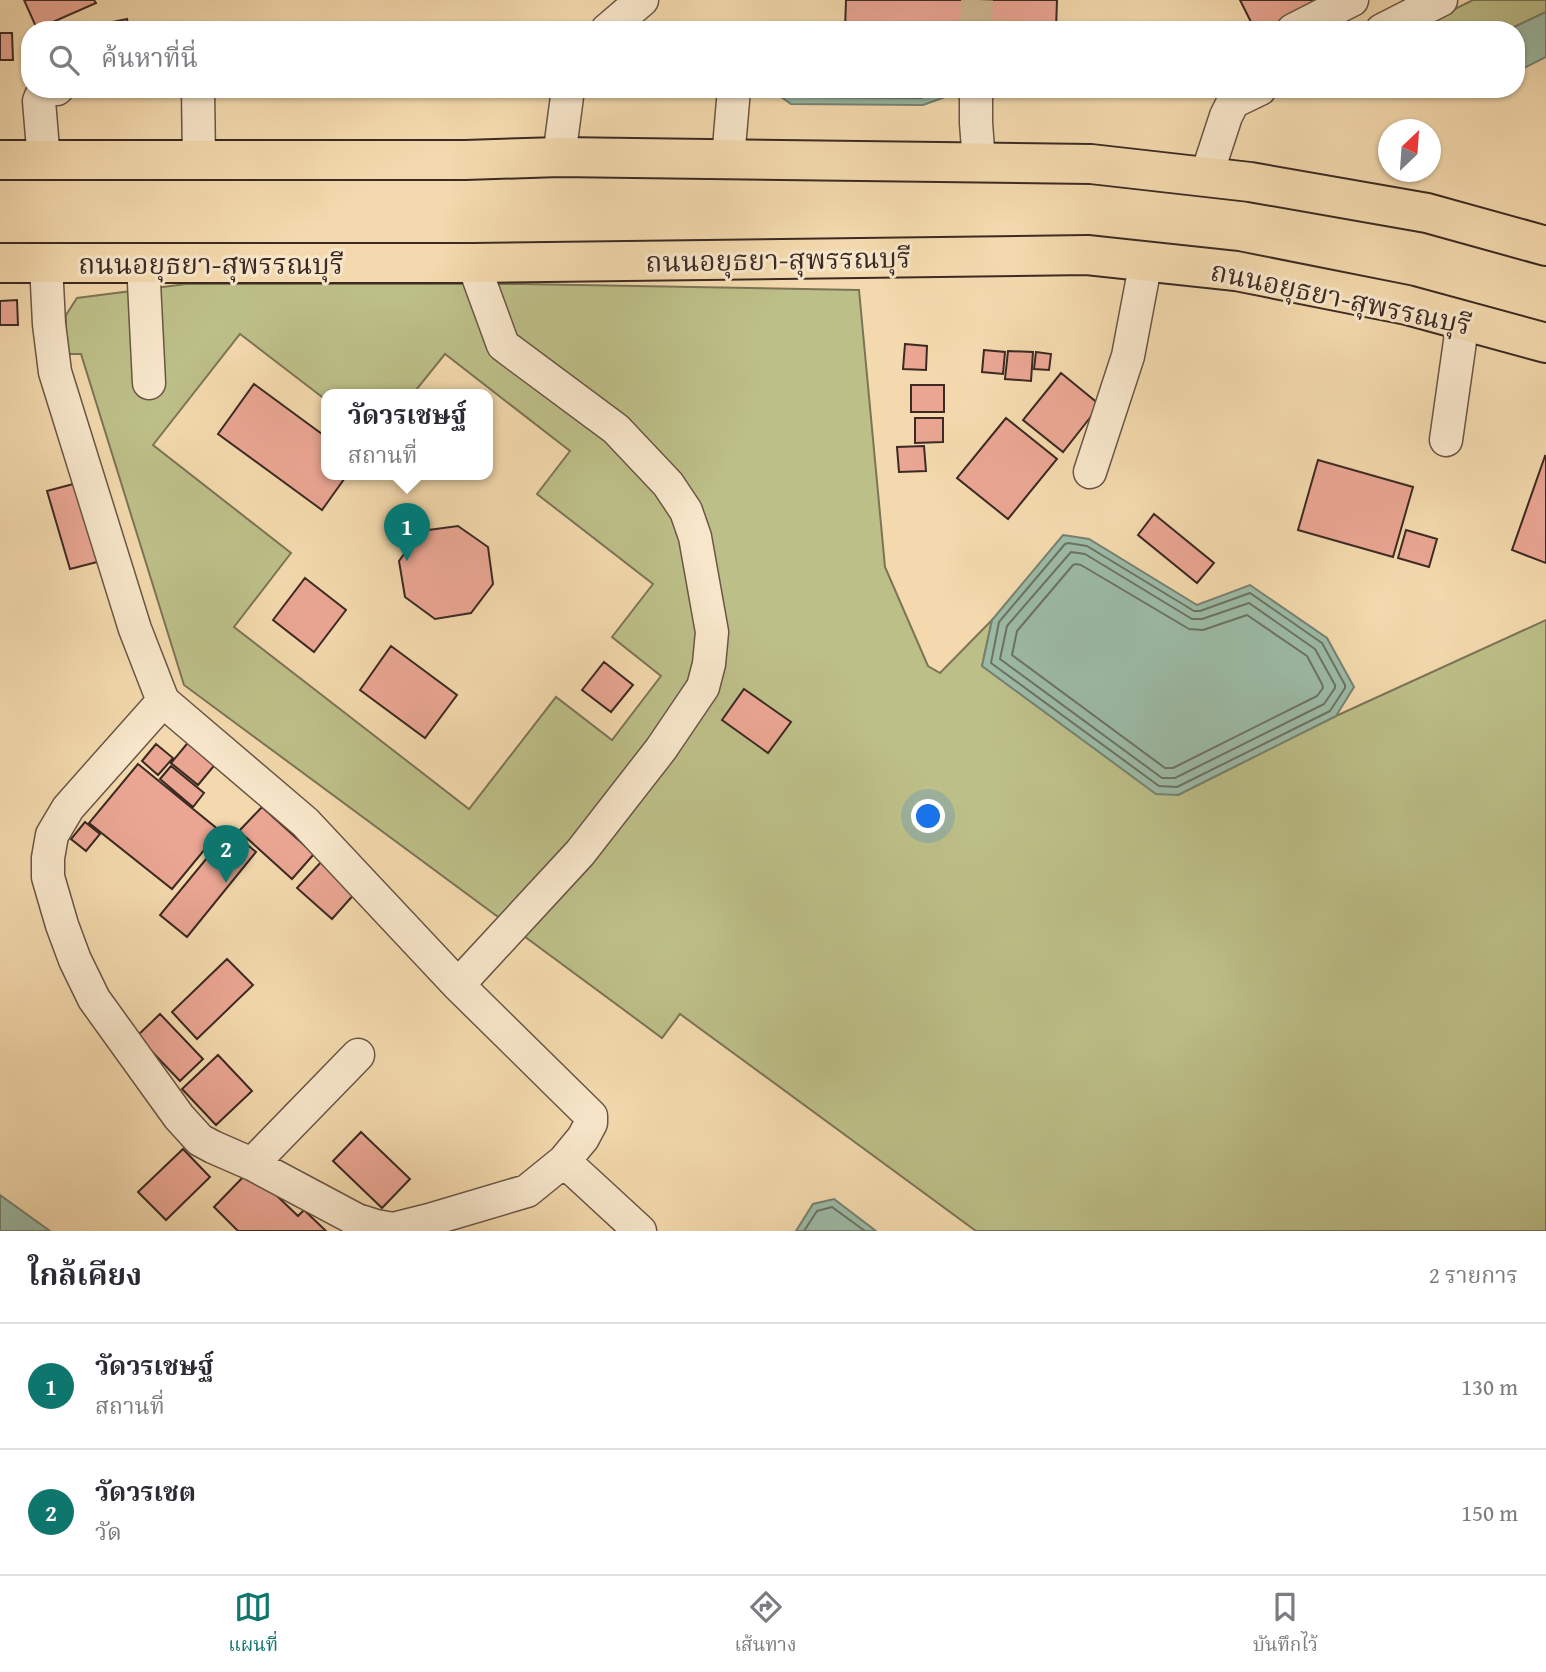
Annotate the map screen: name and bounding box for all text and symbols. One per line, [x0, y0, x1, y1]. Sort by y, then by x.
search box [21, 21, 1525, 98]
text: ค้นหาที่นี่ [101, 38, 198, 77]
icon: search [45, 41, 83, 79]
north arrow [1378, 119, 1441, 182]
street label: ถนนอยุธยา-สุพรรณบุรี [645, 236, 911, 282]
street label: ถนนอยุธยา-สุพรรณบุรี [78, 243, 344, 284]
street label: ถนนอยุธยา-สุพรรณบุรี [1207, 249, 1475, 345]
popup [321, 389, 493, 480]
text: วัดวรเชษฐ์ [348, 395, 466, 434]
text: สถานที่ [348, 438, 417, 471]
pin: 1 [384, 503, 430, 561]
your location [911, 799, 945, 833]
pin: 2 [203, 825, 249, 883]
text: ใกล้เคียง [28, 1252, 142, 1296]
text: 2 รายการ [1429, 1258, 1518, 1291]
text: วัดวรเชษฐ์ [95, 1346, 213, 1385]
text: 1 [45, 1370, 57, 1403]
text: 130 m [1461, 1370, 1518, 1403]
text: สถานที่ [95, 1389, 165, 1422]
text: วัดวรเชต [95, 1472, 196, 1511]
text: 2 [45, 1496, 57, 1529]
text: 150 m [1461, 1496, 1518, 1529]
text: วัด [95, 1515, 122, 1548]
tab: แผนที่ [228, 1588, 278, 1661]
tab: เส้นทาง [735, 1588, 796, 1661]
tab: บันทึกไว้ [1253, 1588, 1318, 1661]

